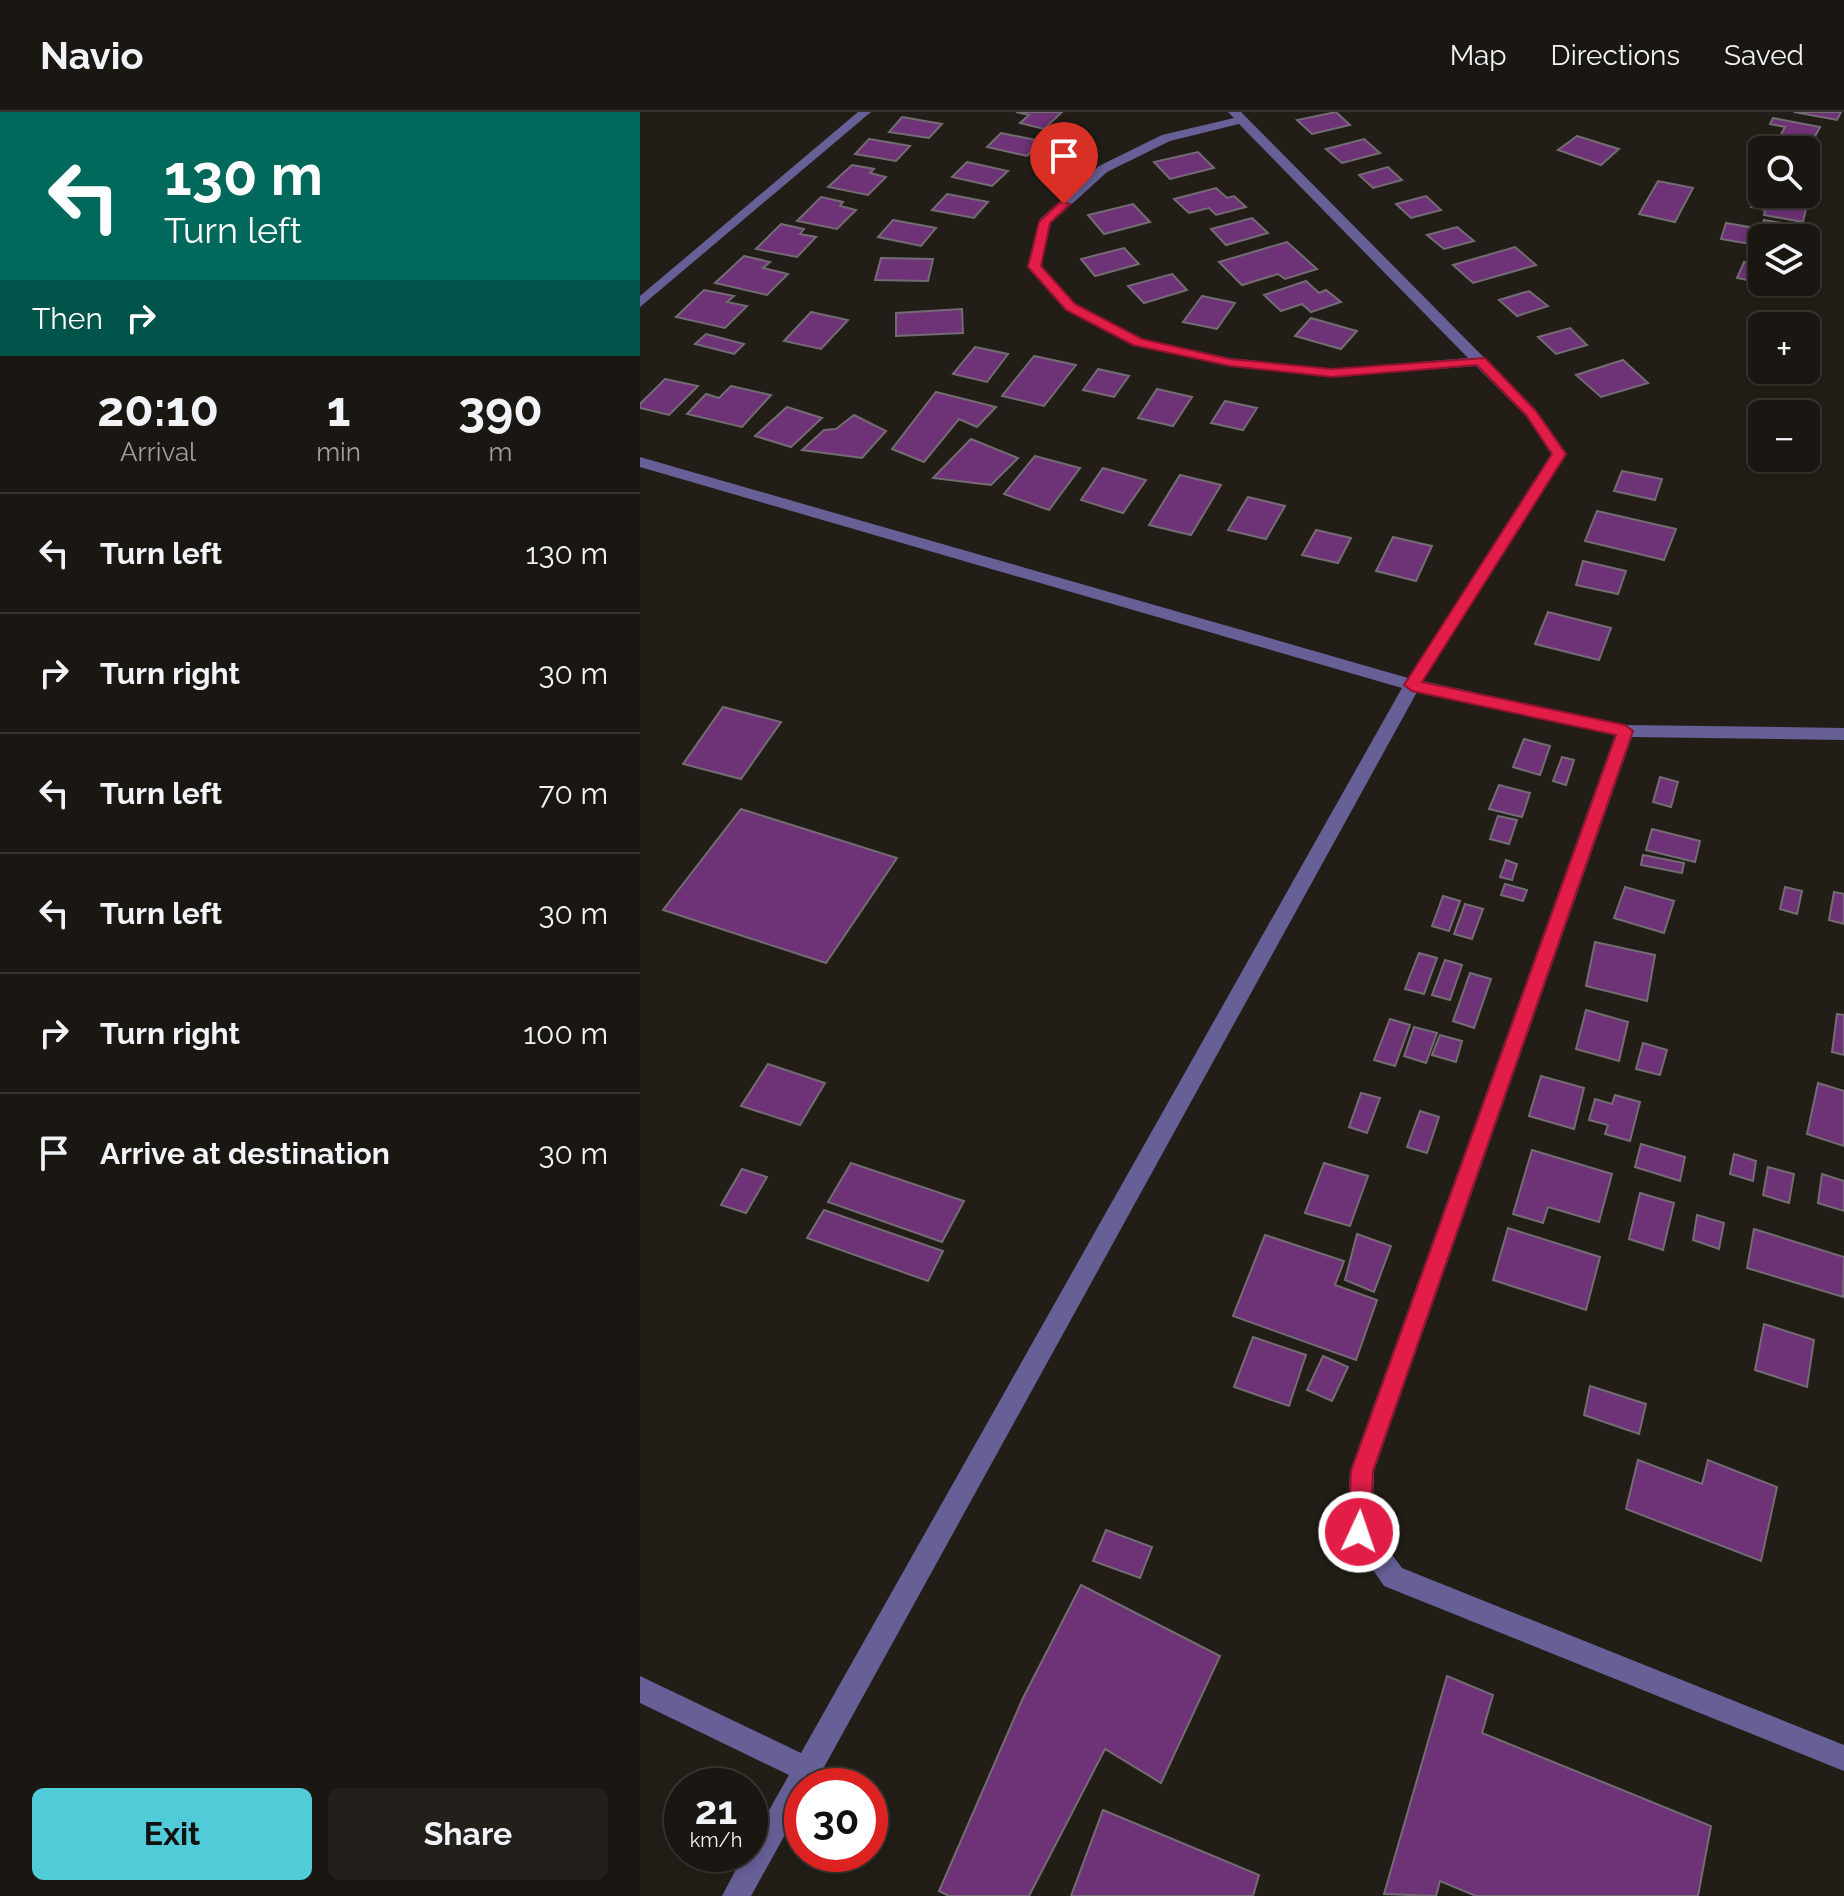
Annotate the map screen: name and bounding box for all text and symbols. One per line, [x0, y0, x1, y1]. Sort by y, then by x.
text: Navio [40, 33, 143, 78]
text: Map [1450, 39, 1507, 72]
text: Directions [1551, 39, 1680, 72]
text: Saved [1724, 39, 1804, 72]
pin [1030, 122, 1098, 204]
icon: arrive [1042, 134, 1086, 178]
map controls [1748, 136, 1820, 472]
button: search [1748, 136, 1820, 208]
text: 130 m [164, 142, 323, 208]
icon: left [32, 144, 136, 248]
text: Turn left [164, 209, 302, 251]
button: layers [1748, 224, 1820, 296]
icon: right [119, 296, 163, 340]
text: Then [32, 301, 103, 336]
button: + [1748, 312, 1820, 384]
text: 20:10 [97, 381, 219, 437]
text: 1 [327, 381, 350, 437]
text: 390 [458, 381, 543, 437]
button: − [1748, 400, 1820, 472]
text: Arrival [120, 437, 196, 467]
text: min [316, 437, 361, 467]
text: m [488, 437, 512, 467]
icon: left [32, 531, 76, 575]
text: Turn left [100, 536, 222, 571]
text: 130 m [526, 536, 608, 571]
icon: right [32, 651, 76, 695]
text: Turn right [100, 656, 240, 691]
text: 30 m [538, 656, 608, 691]
icon: left [32, 771, 76, 815]
text: Turn left [100, 776, 222, 811]
text: 70 m [538, 776, 608, 811]
icon: left [32, 891, 76, 935]
text: Turn left [100, 896, 222, 931]
text: 30 m [538, 896, 608, 931]
icon: right [32, 1011, 76, 1055]
text: Turn right [100, 1016, 240, 1051]
text: 100 m [523, 1016, 608, 1051]
icon: arrive [32, 1131, 76, 1175]
text: Arrive at destination [100, 1136, 390, 1171]
text: 30 m [538, 1136, 608, 1171]
position arrow [1317, 1490, 1401, 1574]
speed limit sign: 30 [784, 1768, 888, 1872]
text: 21 [695, 1786, 737, 1833]
button: Exit [32, 1788, 312, 1880]
button: Share [328, 1788, 608, 1880]
text: km/h [690, 1828, 742, 1852]

